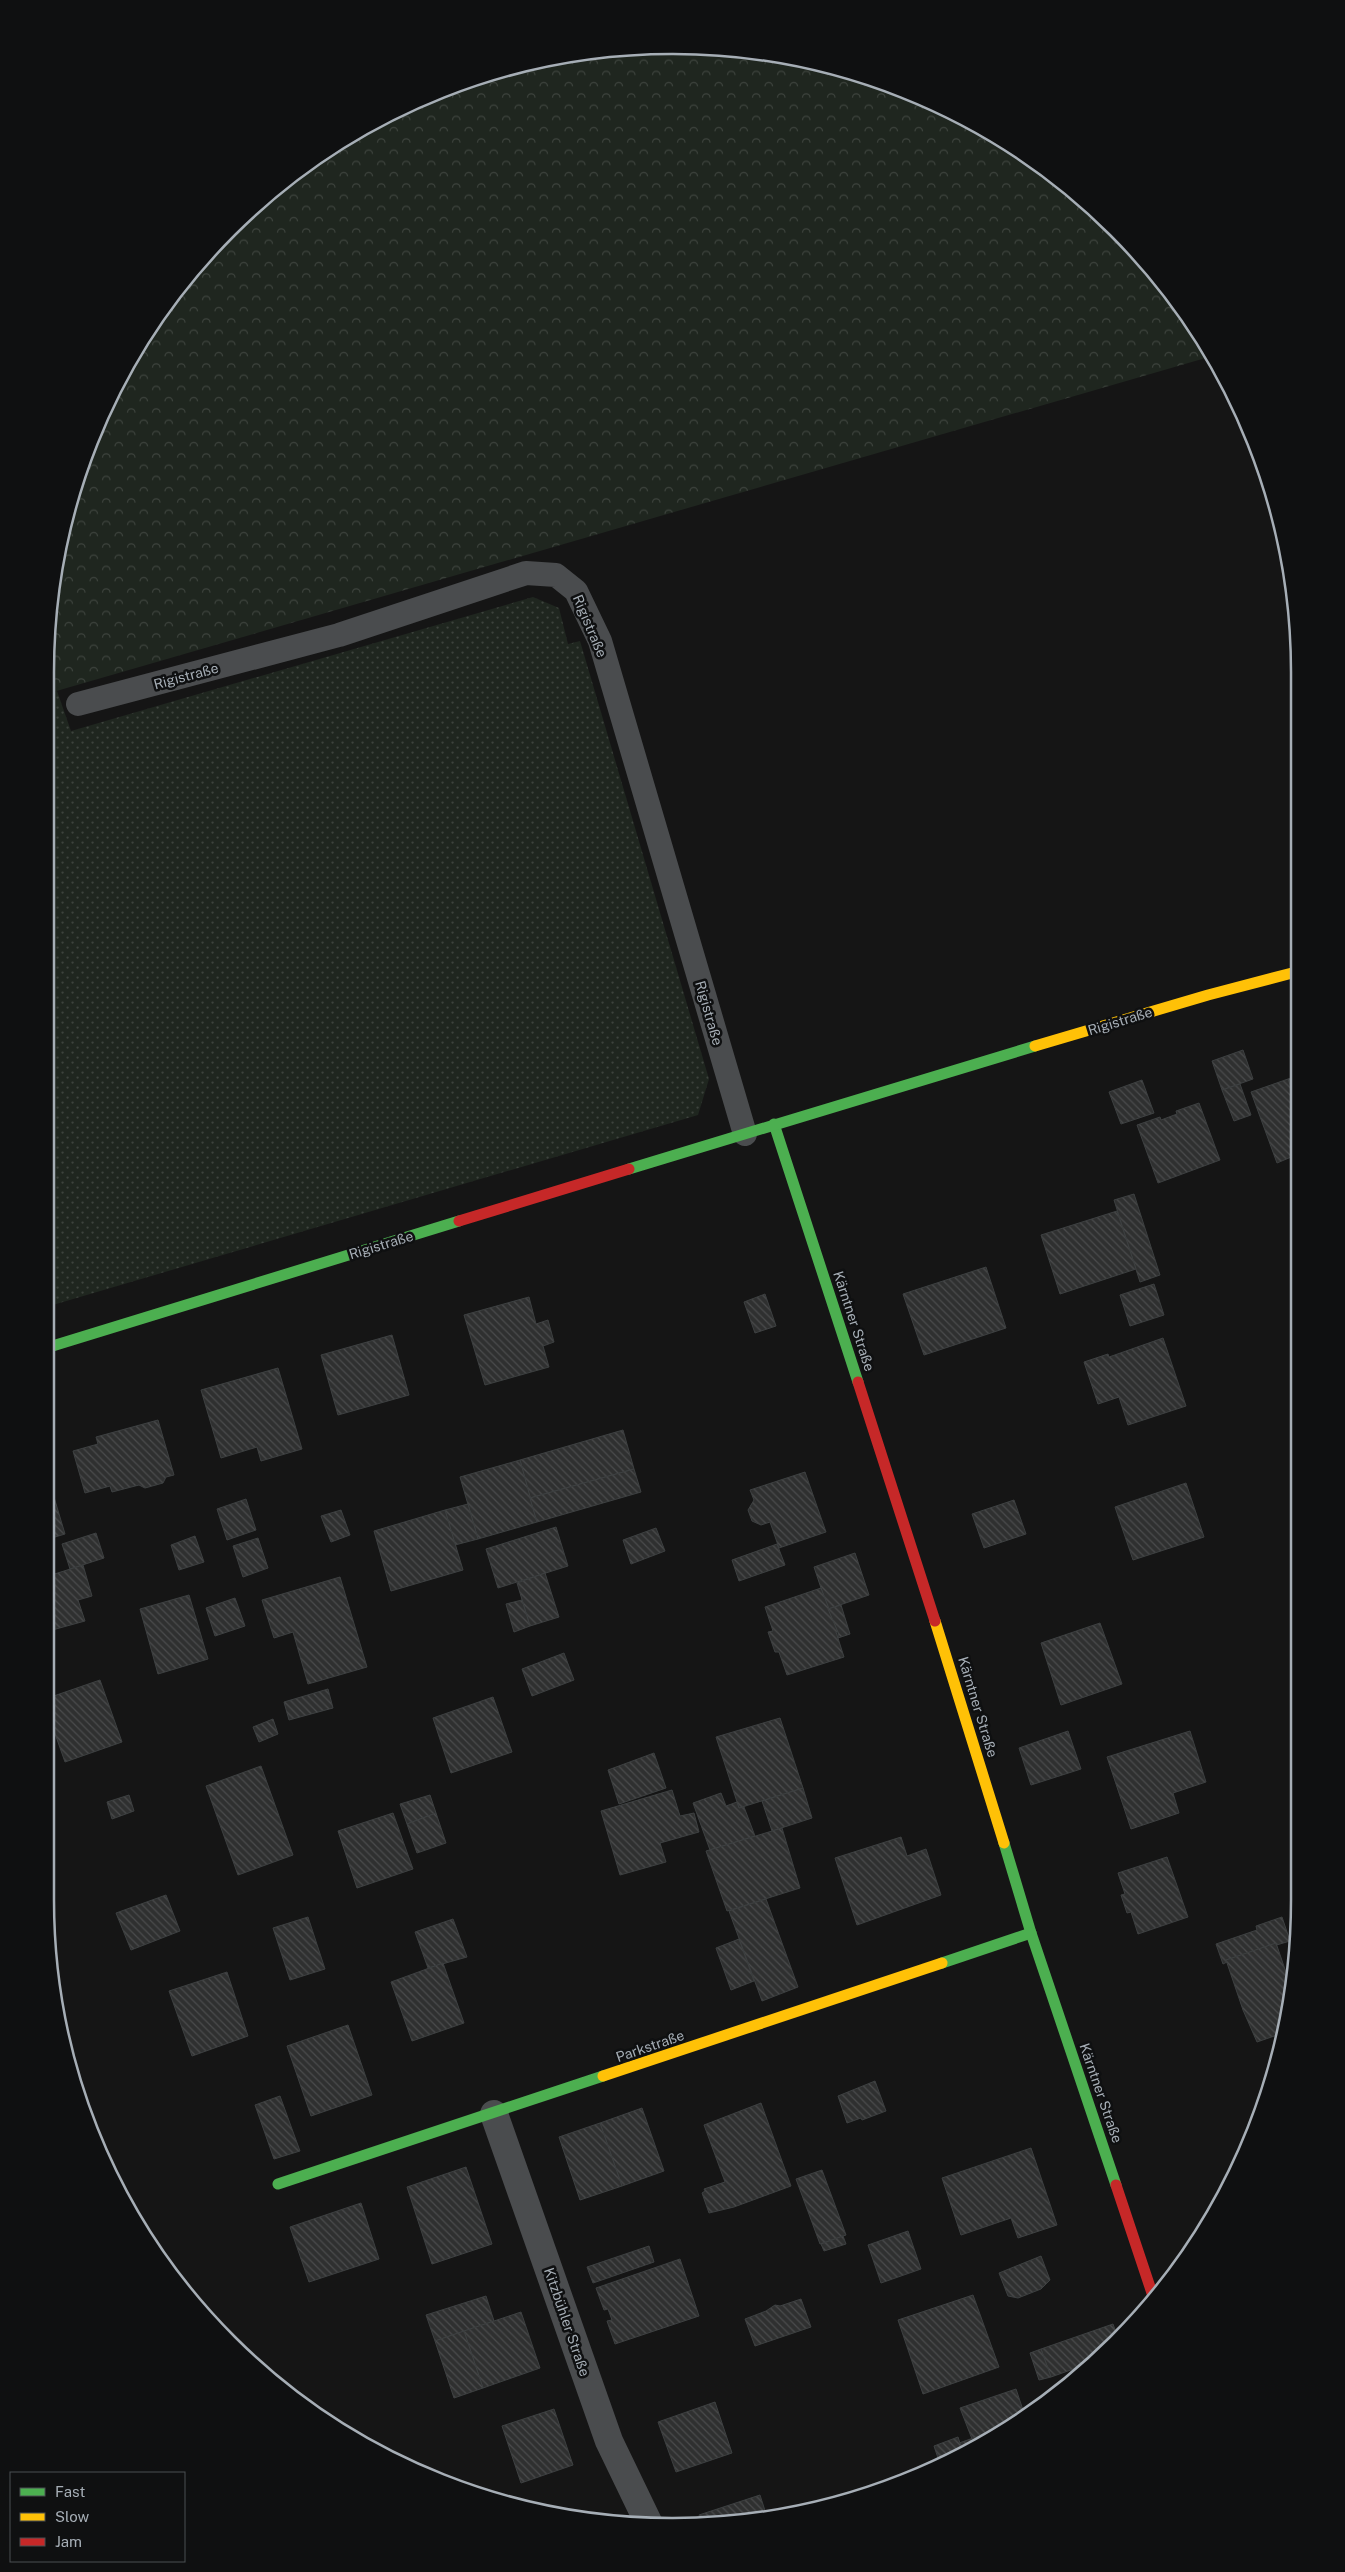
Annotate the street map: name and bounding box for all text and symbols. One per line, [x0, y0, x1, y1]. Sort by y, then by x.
street label: Rigistraße [570, 592, 610, 660]
street label: Rigistraße [152, 660, 220, 692]
street label: Rigistraße [692, 979, 726, 1047]
street label: Rigistraße [1086, 1004, 1154, 1038]
street label: Rigistraße [347, 1228, 415, 1262]
street label: Kärntner Straße [830, 1269, 878, 1373]
street label: Kärntner Straße [955, 1655, 1001, 1759]
street label: Parkstraße [614, 2027, 686, 2065]
street label: Kärntner Straße [1076, 2041, 1126, 2145]
street label: Kitzbühler Straße [541, 2265, 593, 2379]
legend [10, 2472, 185, 2562]
text: Fast [55, 2483, 85, 2500]
text: Slow [55, 2508, 90, 2525]
text: Jam [55, 2533, 82, 2550]

